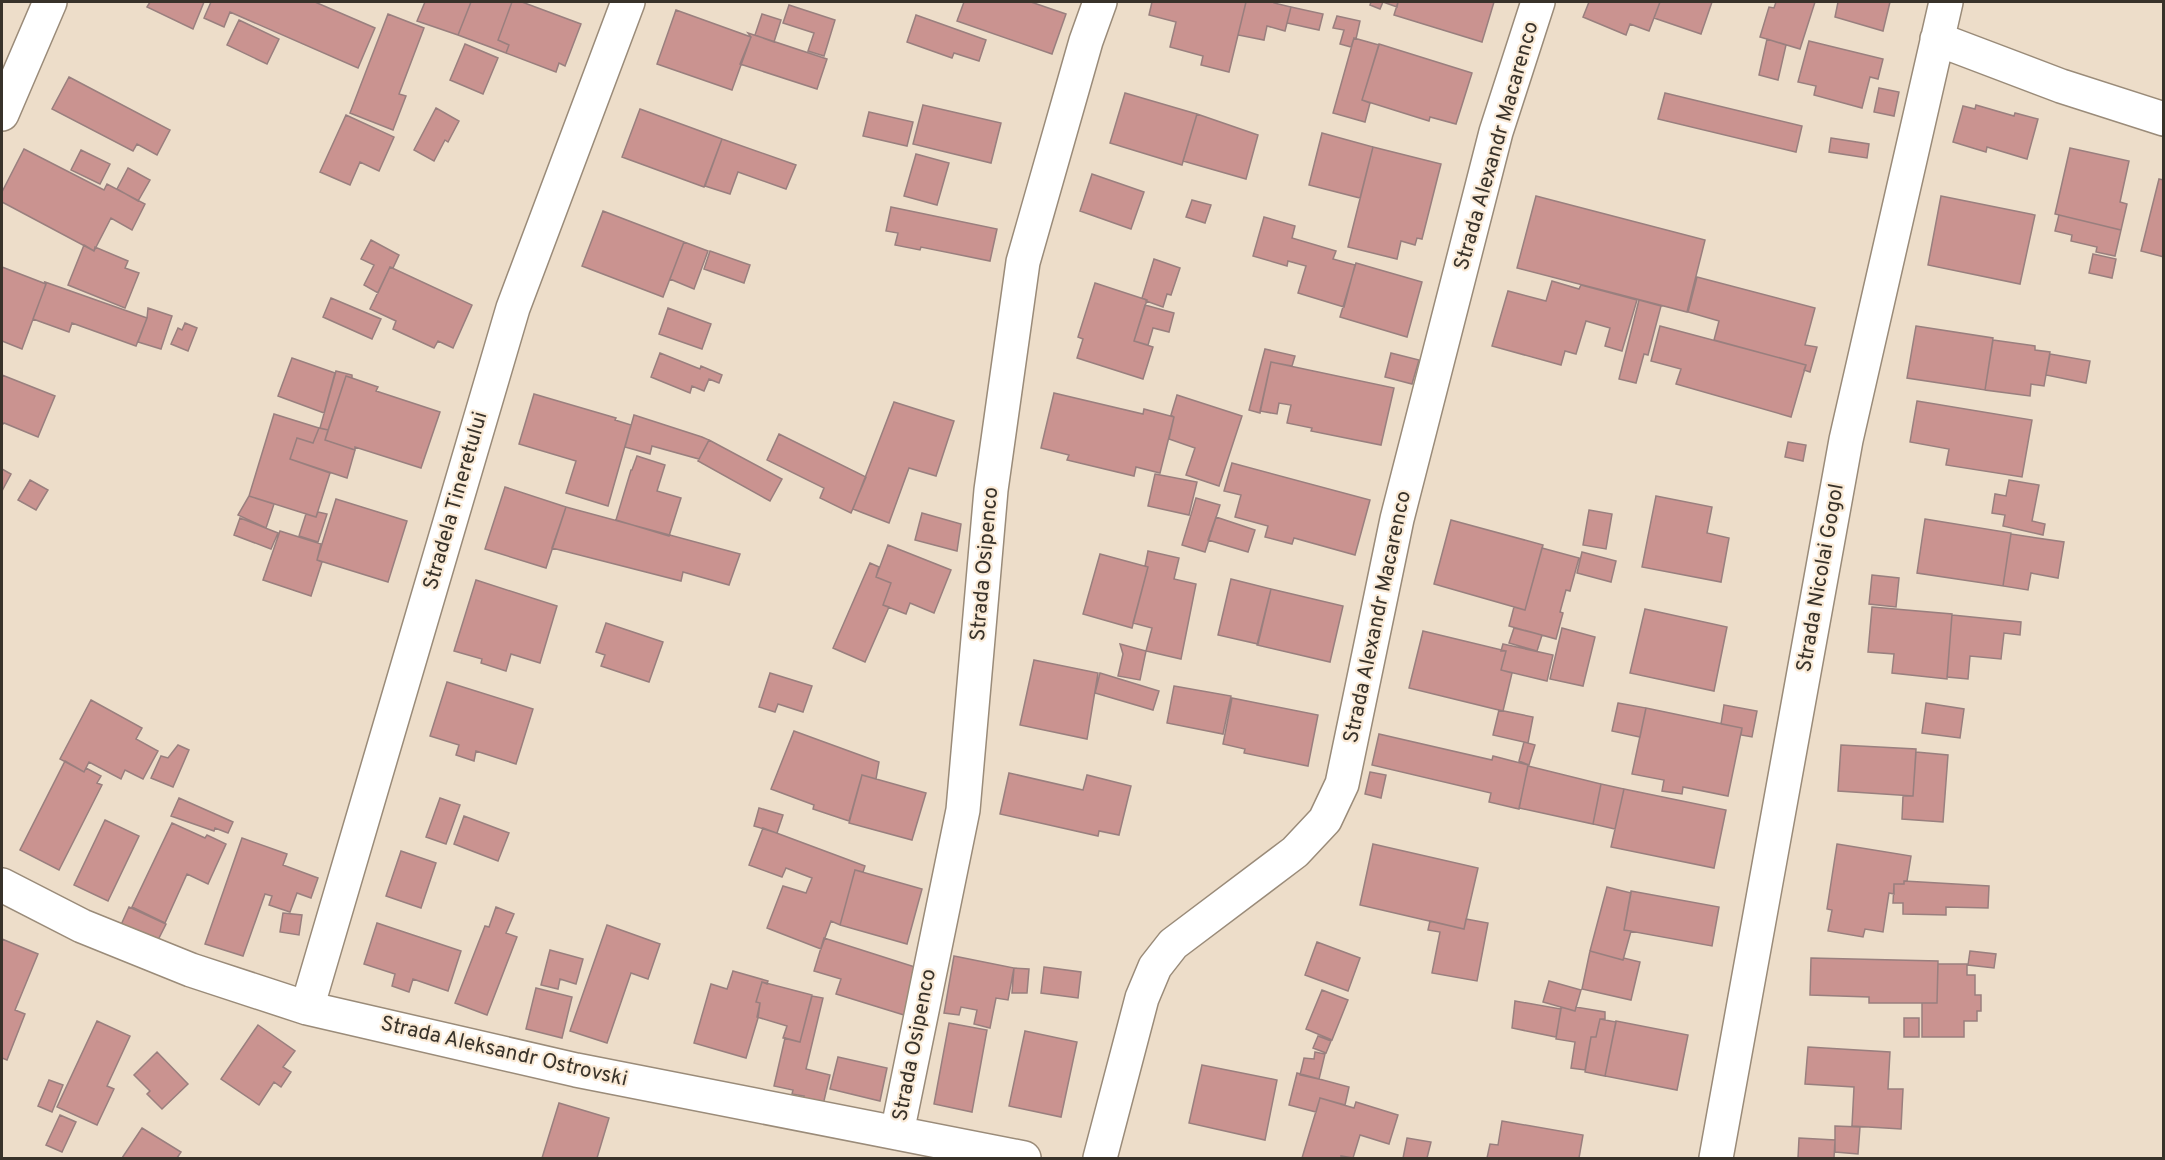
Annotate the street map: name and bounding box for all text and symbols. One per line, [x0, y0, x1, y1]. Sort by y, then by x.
street label: Strada Alexandr Macarenco [1449, 18, 1545, 274]
street label: Stradela Tineretului [418, 409, 494, 593]
street label: Strada Nicolai Gogol [1791, 481, 1851, 675]
street label: Strada Osipenco [965, 486, 1005, 642]
street label: Strada Alexandr Macarenco [1338, 488, 1418, 746]
street label: Strada Osipenco [887, 967, 943, 1123]
street label: Strada Aleksandr Ostrovski [378, 1010, 630, 1094]

